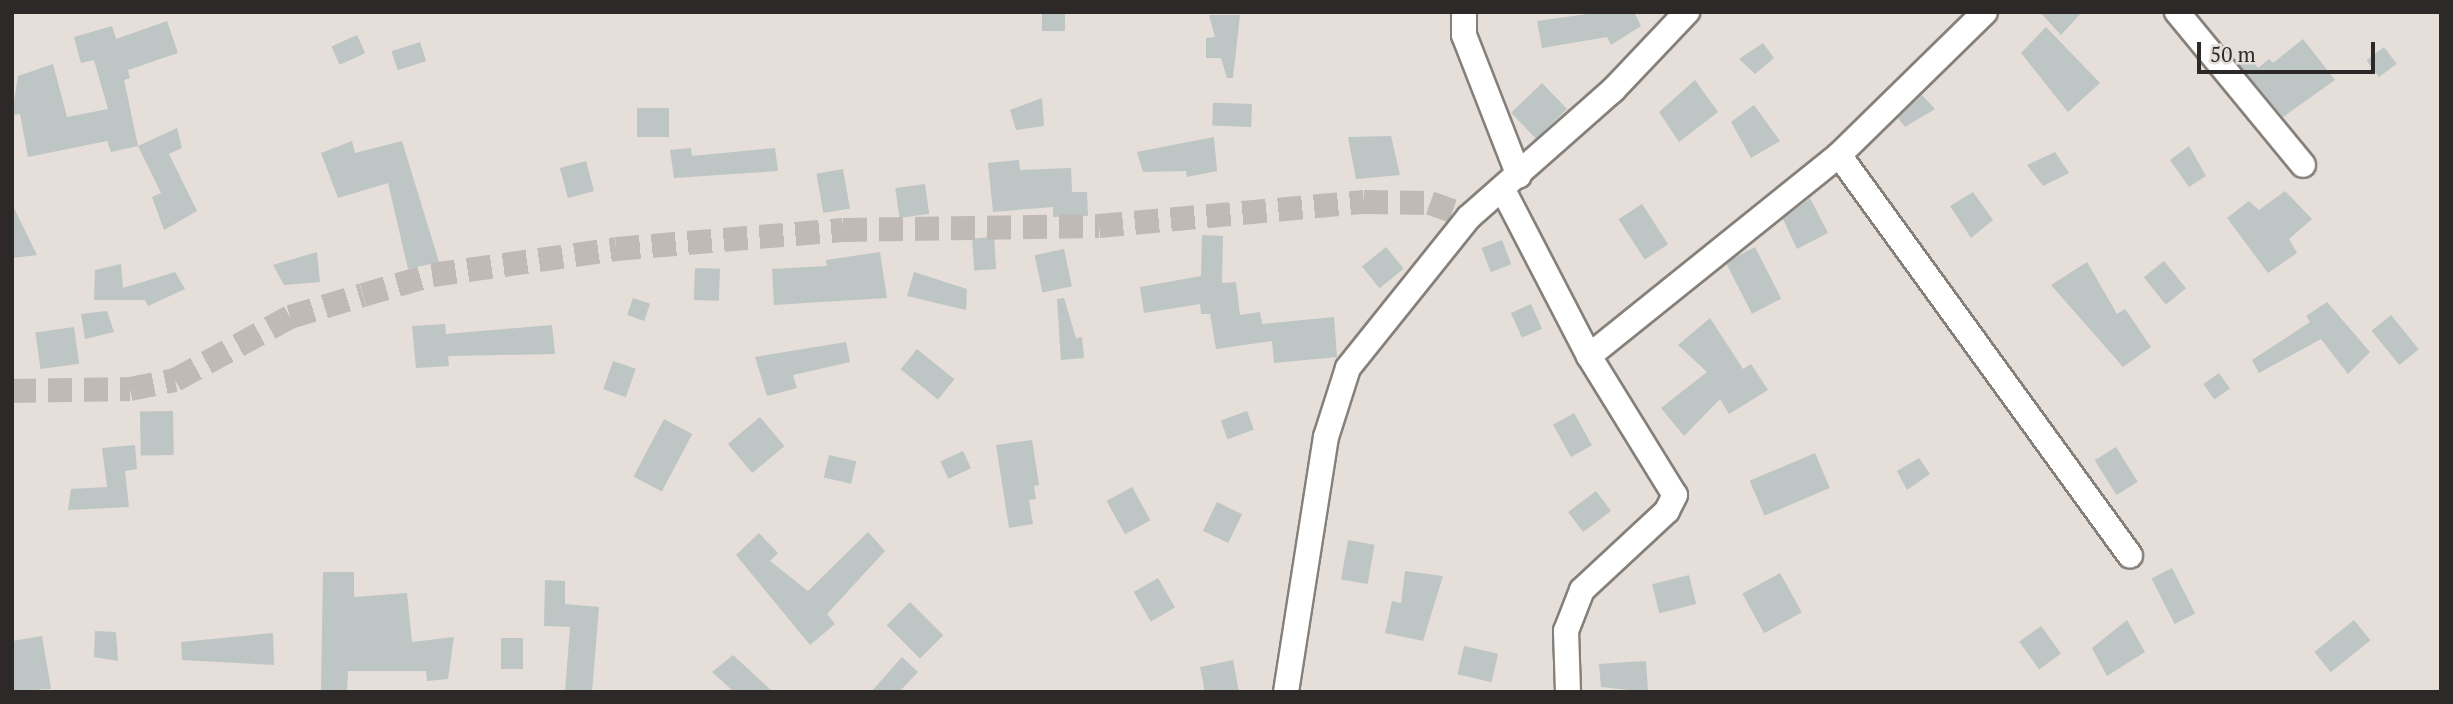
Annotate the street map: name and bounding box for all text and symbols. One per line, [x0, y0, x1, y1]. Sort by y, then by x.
scale bar [2201, 28, 2380, 72]
text: 50 m [2210, 40, 2256, 68]

